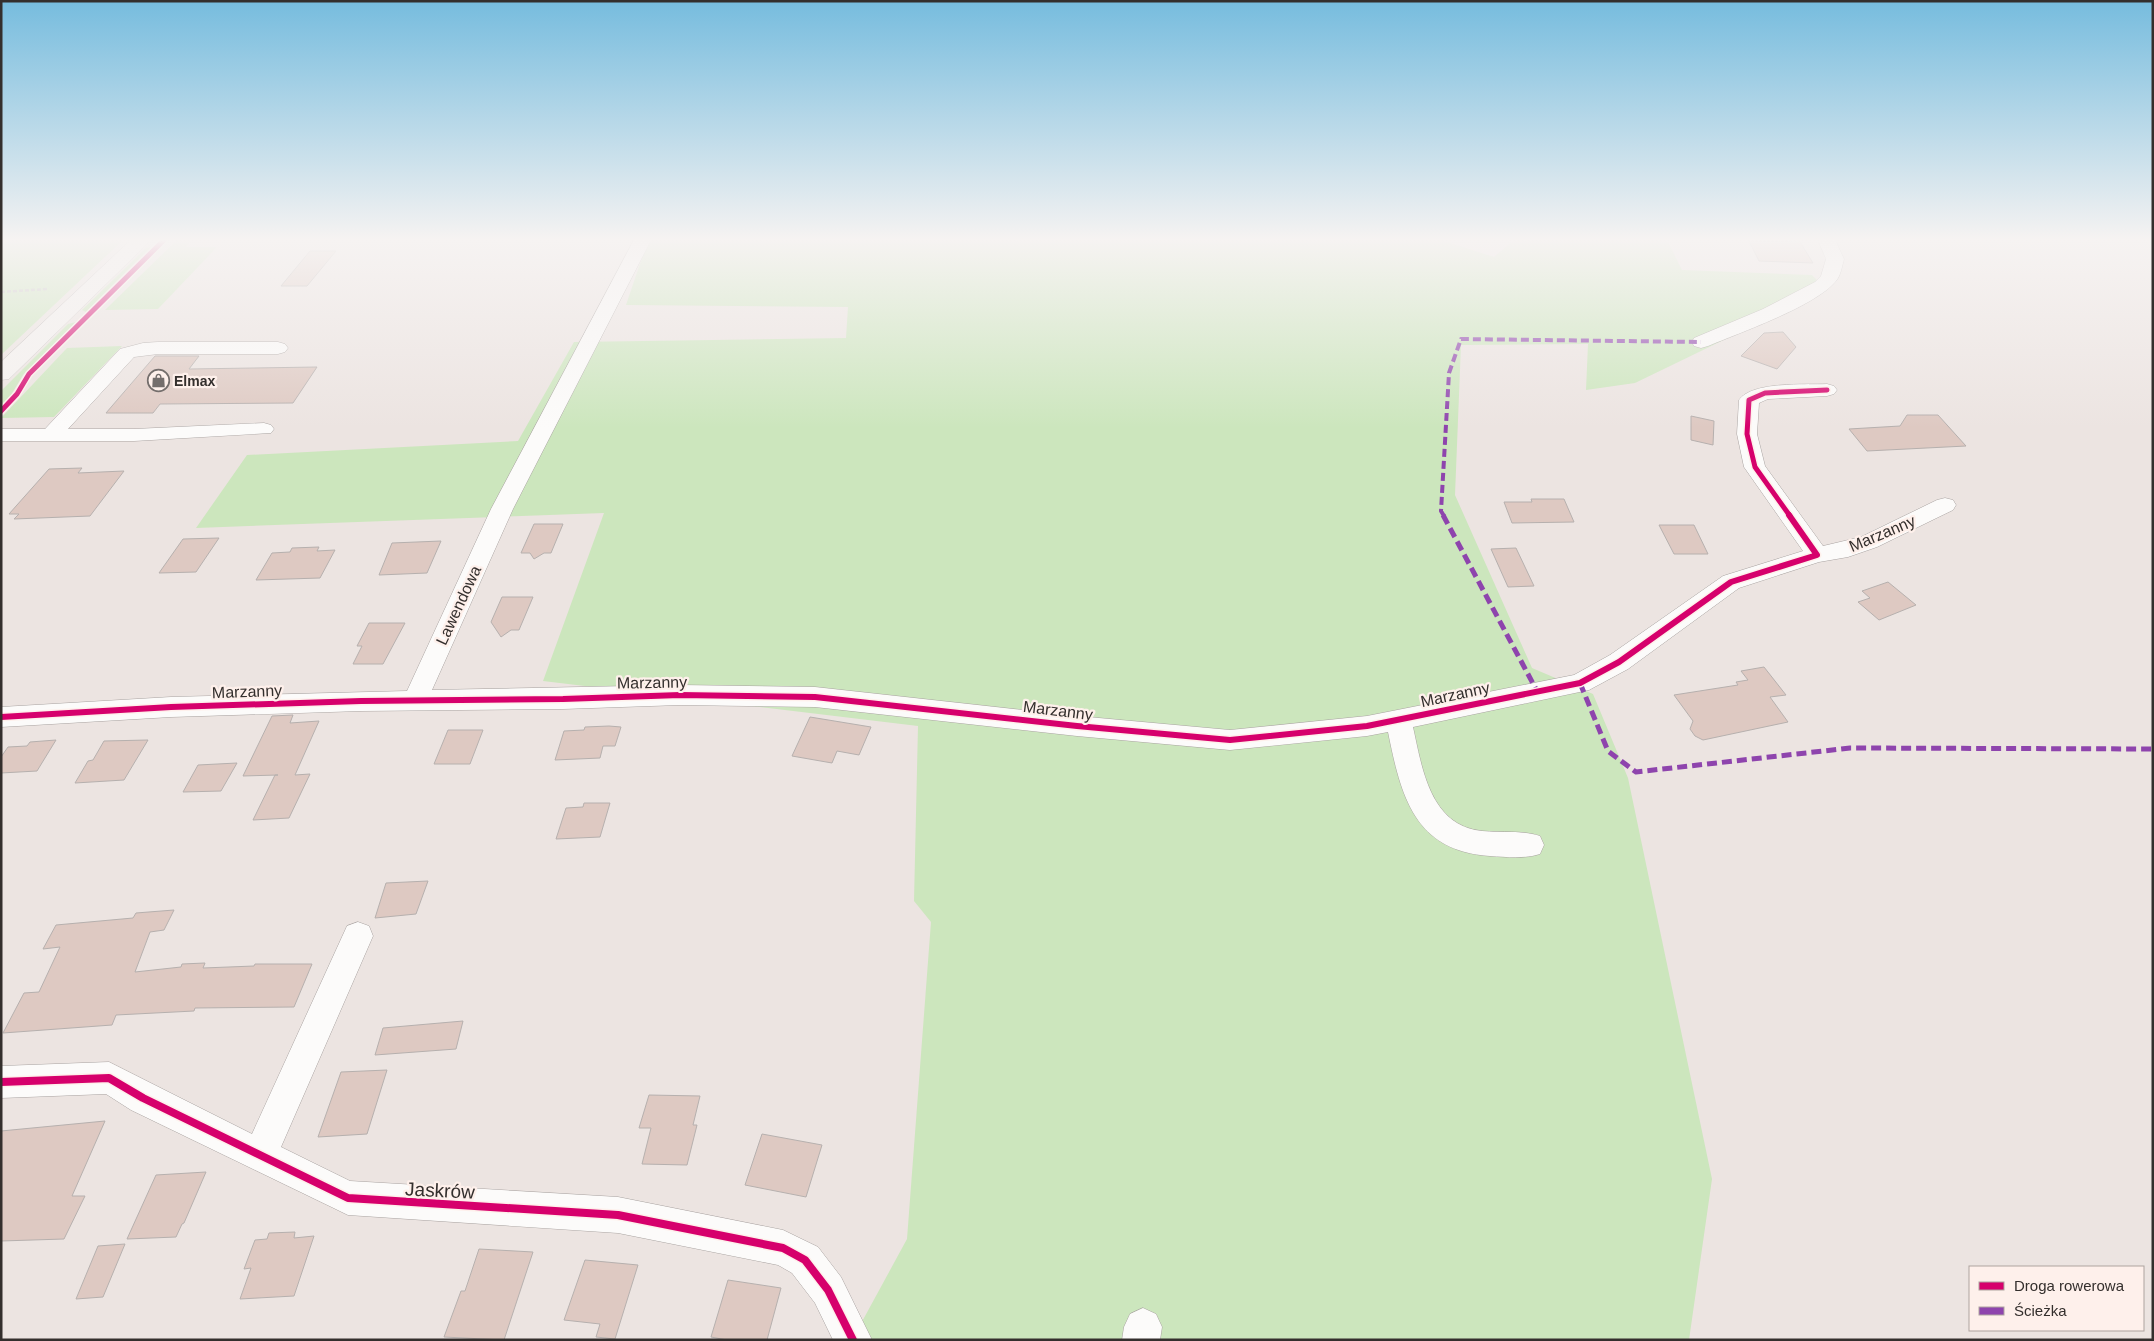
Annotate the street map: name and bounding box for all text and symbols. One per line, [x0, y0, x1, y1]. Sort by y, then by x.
shop icon: Elmax [146, 369, 170, 393]
place label: Elmax [174, 373, 215, 389]
street label: Marzanny [1847, 512, 1918, 555]
street label: Lawendowa [433, 563, 484, 648]
street label: Marzanny [617, 673, 687, 692]
street label: Marzanny [1419, 679, 1491, 710]
street label: Marzanny [212, 682, 282, 701]
street label: Marzanny [1022, 698, 1094, 723]
street label: Jaskrów [405, 1178, 476, 1203]
legend [1969, 1266, 2144, 1331]
text: Droga rowerowa [2014, 1277, 2125, 1294]
text: Ścieżka [2014, 1302, 2067, 1319]

